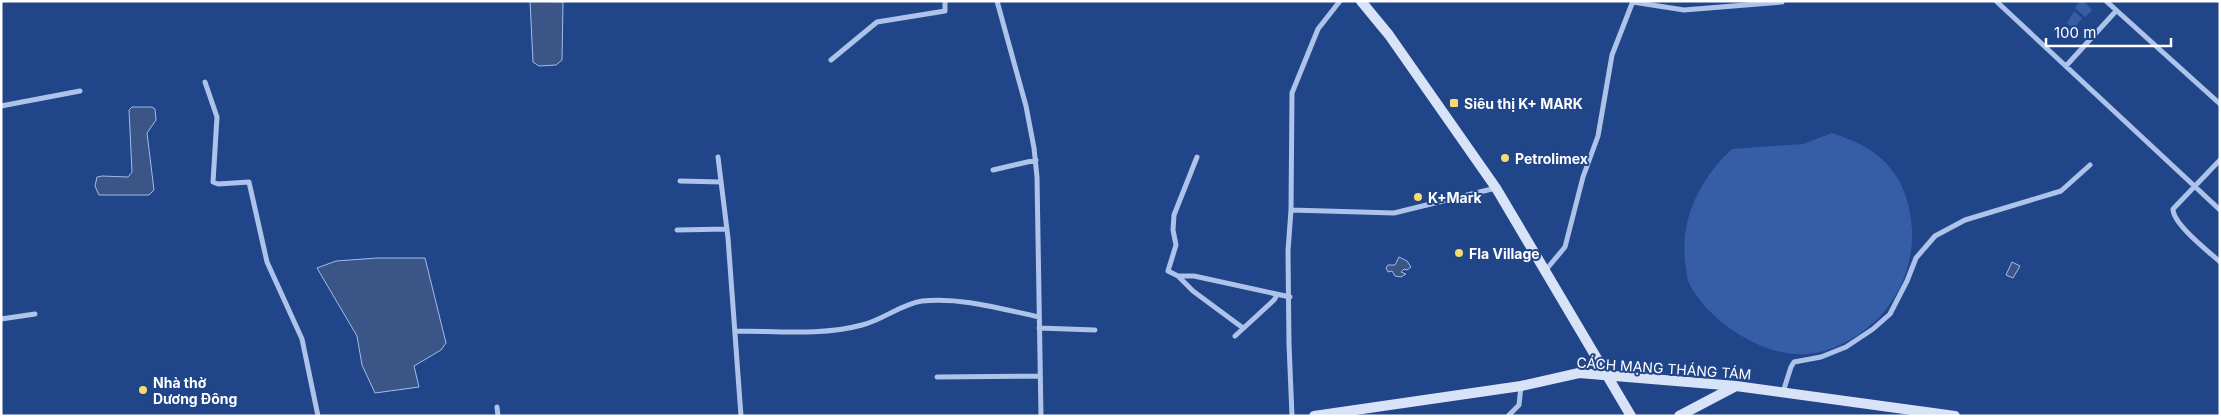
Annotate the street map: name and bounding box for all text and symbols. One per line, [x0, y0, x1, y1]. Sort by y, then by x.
scale bar [2046, 15, 2171, 47]
text: 100 m [2054, 23, 2096, 42]
place label: Siêu thị K+ MARK [1464, 95, 1583, 113]
marker: Siêu thị K+ MARK [1448, 97, 1460, 109]
place label: Petrolimex [1515, 150, 1588, 167]
marker: Petrolimex [1499, 152, 1511, 164]
place label: K+Mark [1428, 189, 1483, 206]
marker: K+Mark [1412, 191, 1424, 203]
place label: Fla Village [1469, 245, 1540, 262]
marker: Fla Village [1453, 247, 1465, 259]
street label: CÁCH MẠNG THÁNG TÁM [1576, 353, 1752, 383]
place label: Nhà thờ Dương Đông [153, 374, 237, 407]
marker: Nhà thờ Dương Đông [137, 384, 149, 396]

